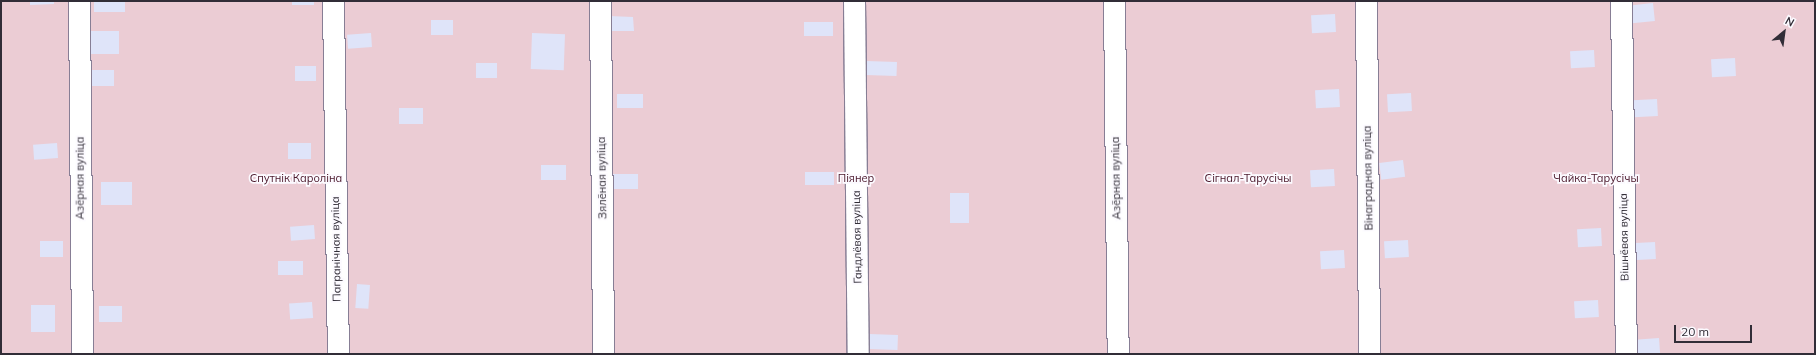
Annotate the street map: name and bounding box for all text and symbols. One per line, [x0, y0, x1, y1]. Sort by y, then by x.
north arrow [1764, 12, 1804, 52]
text: N [1783, 13, 1797, 30]
street label: Вінаградная вуліца [1360, 125, 1376, 231]
street label: Азёрная вуліца [73, 136, 87, 220]
street label: Азёрная вуліца [1109, 136, 1123, 220]
street label: Зялёная вуліца [595, 137, 609, 219]
park label: Спутнік Кароліна [250, 171, 342, 185]
park label: Піянер [838, 171, 874, 185]
park label: Сігнал-Тарусічы [1205, 171, 1291, 185]
park label: Чайка-Тарусічы [1553, 171, 1639, 185]
street label: Гандлёвая вуліца [850, 190, 864, 284]
street label: Вішнёвая вуліца [1617, 193, 1631, 281]
street label: Пагранічная вуліца [328, 196, 344, 302]
scale bar [1676, 317, 1754, 343]
text: 20 m [1681, 324, 1709, 339]

